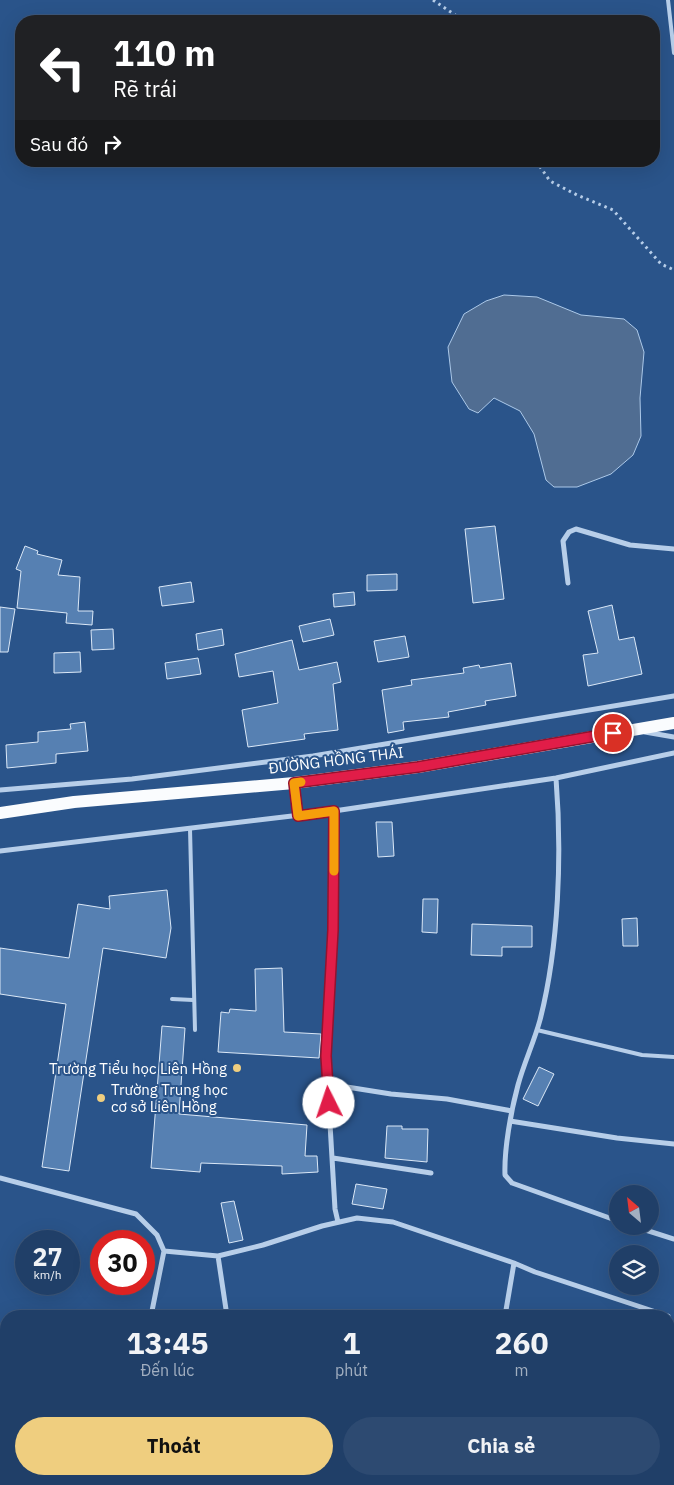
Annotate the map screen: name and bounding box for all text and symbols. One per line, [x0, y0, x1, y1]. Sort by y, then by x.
text: 110 m [113, 30, 216, 76]
icon: left [30, 35, 95, 100]
text: Rẽ trái [113, 74, 177, 103]
icon: right [98, 130, 126, 158]
text: Sau đó [30, 132, 88, 156]
pin [592, 712, 634, 754]
icon: arrive [599, 719, 627, 747]
street label: ĐƯỜNG HỒNG THÁI [267, 740, 405, 778]
place label: Trường Tiểu học Liên Hồng [49, 1059, 227, 1078]
marker: Trường Tiểu học Liên Hồng [231, 1062, 243, 1074]
position arrow [302, 1076, 354, 1128]
place label: Trường Trung học cơ sở Liên Hồng [111, 1080, 228, 1116]
marker: Trường Trung học cơ sở Liên Hồng [95, 1092, 107, 1104]
north arrow [609, 1185, 659, 1235]
map controls [609, 1185, 659, 1295]
speed limit sign: 30 [90, 1230, 155, 1295]
text: 27 [32, 1240, 63, 1273]
button: layers [609, 1245, 659, 1295]
text: km/h [33, 1267, 62, 1282]
text: 13:45 [127, 1323, 208, 1362]
text: 1 [342, 1323, 360, 1362]
text: 260 [494, 1323, 548, 1362]
text: Đến lúc [140, 1360, 194, 1380]
text: phút [335, 1360, 368, 1380]
text: m [515, 1360, 528, 1380]
button: Thoát [15, 1417, 333, 1475]
button: Chia sẻ [343, 1417, 660, 1475]

